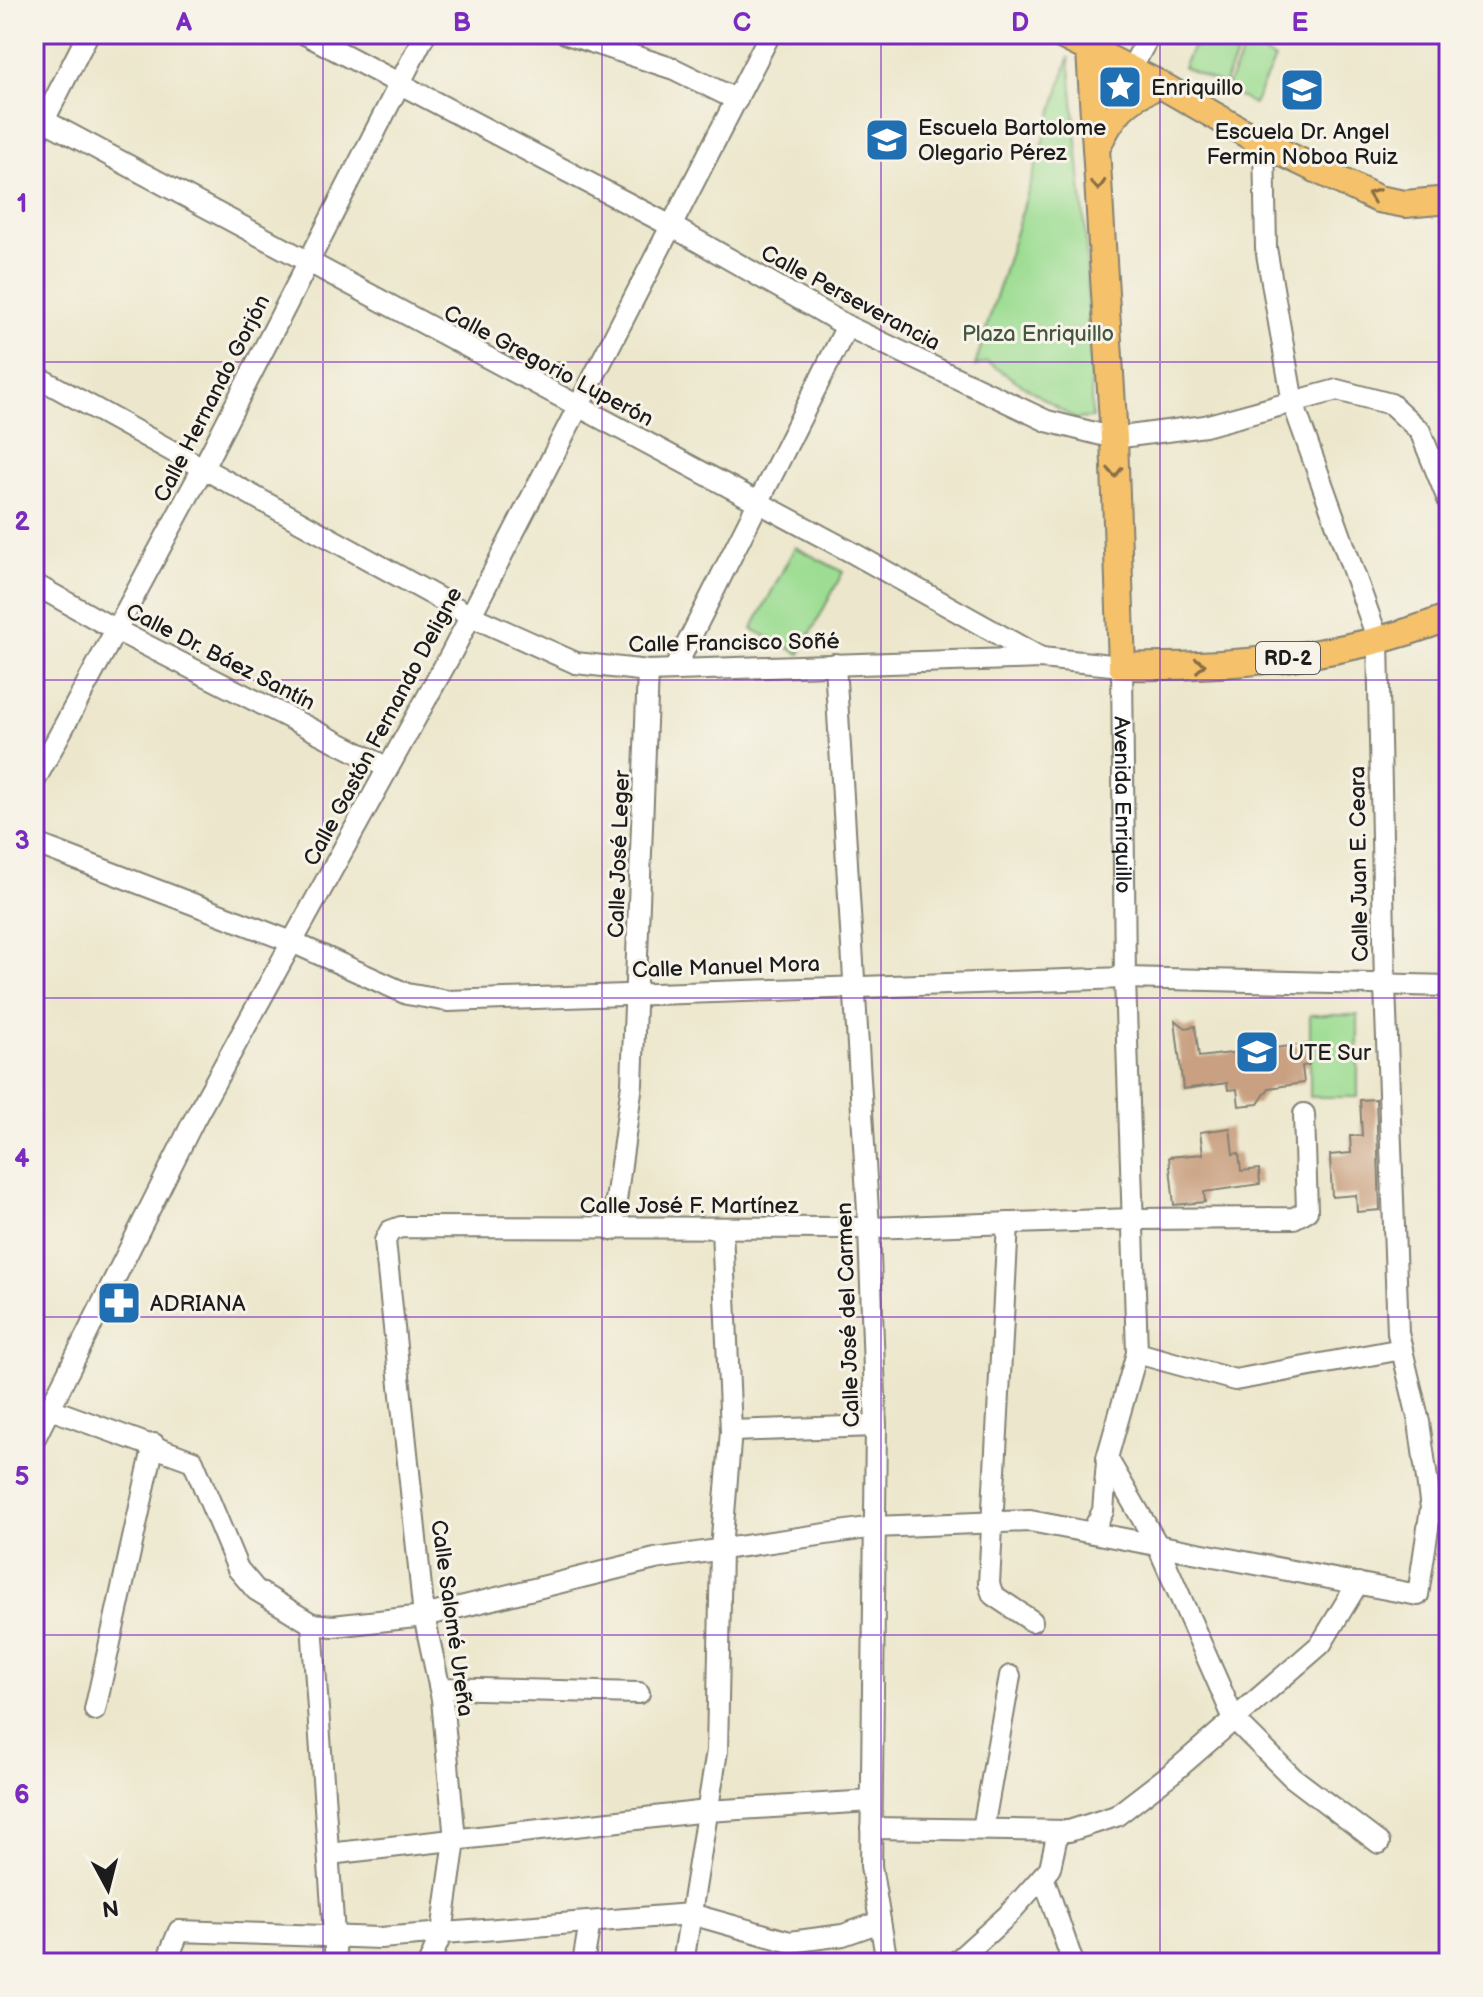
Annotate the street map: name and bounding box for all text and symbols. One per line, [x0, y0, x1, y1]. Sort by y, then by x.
text: A [175, 8, 192, 39]
text: B [453, 8, 471, 39]
text: C [733, 8, 751, 39]
text: D [1011, 8, 1029, 39]
text: E [1292, 8, 1309, 39]
place icon: Enriquillo [1096, 63, 1144, 111]
school or university icon: Escuela Dr. Angel Fermin Noboa Ruiz [1278, 66, 1326, 114]
place label: Enriquillo [1151, 75, 1243, 102]
place label: Escuela Bartolome Olegario Pérez [918, 115, 1106, 167]
school or university icon: Escuela Bartolome Olegario Pérez [863, 116, 911, 164]
place label: Escuela Dr. Angel Fermin Noboa Ruiz [1206, 119, 1398, 171]
one-way arrow [1089, 179, 1106, 192]
one-way arrow [1367, 188, 1381, 205]
text: 1 [17, 189, 27, 220]
street label: Calle Perseverancia [756, 240, 945, 357]
street label: Calle Hernando Gorjón [148, 290, 276, 507]
street label: Calle Gregorio Luperón [439, 300, 658, 433]
park label: Plaza Enriquillo [962, 321, 1114, 348]
one-way arrow [1106, 466, 1123, 479]
text: 2 [14, 507, 30, 538]
street label: Calle Gastón Fernando Deligne [298, 582, 469, 871]
street label: Calle Dr. Báez Santín [121, 598, 319, 717]
street label: Calle Francisco Soñé [628, 628, 840, 659]
road number: RD-2 [1256, 642, 1320, 674]
one-way arrow [1194, 657, 1207, 674]
street label: Avenida Enriquillo [1107, 716, 1136, 894]
street label: Calle Juan E. Ceara [1344, 766, 1375, 962]
street label: Calle José Leger [603, 769, 636, 938]
text: 3 [14, 826, 30, 857]
street label: Calle Manuel Mora [632, 951, 820, 984]
school or university icon: UTE Sur [1233, 1028, 1281, 1076]
place label: UTE Sur [1288, 1040, 1372, 1067]
text: 4 [14, 1144, 30, 1175]
street label: Calle José F. Martínez [580, 1193, 799, 1220]
street label: Calle José del Carmen [831, 1202, 866, 1428]
pharmacy icon: ADRIANA [95, 1279, 143, 1327]
place label: ADRIANA [150, 1291, 246, 1318]
text: 5 [14, 1462, 30, 1493]
street label: Calle Salomé Ureña [424, 1518, 479, 1718]
text: 6 [14, 1780, 30, 1811]
north arrow [68, 1849, 148, 1929]
text: N [100, 1893, 120, 1922]

